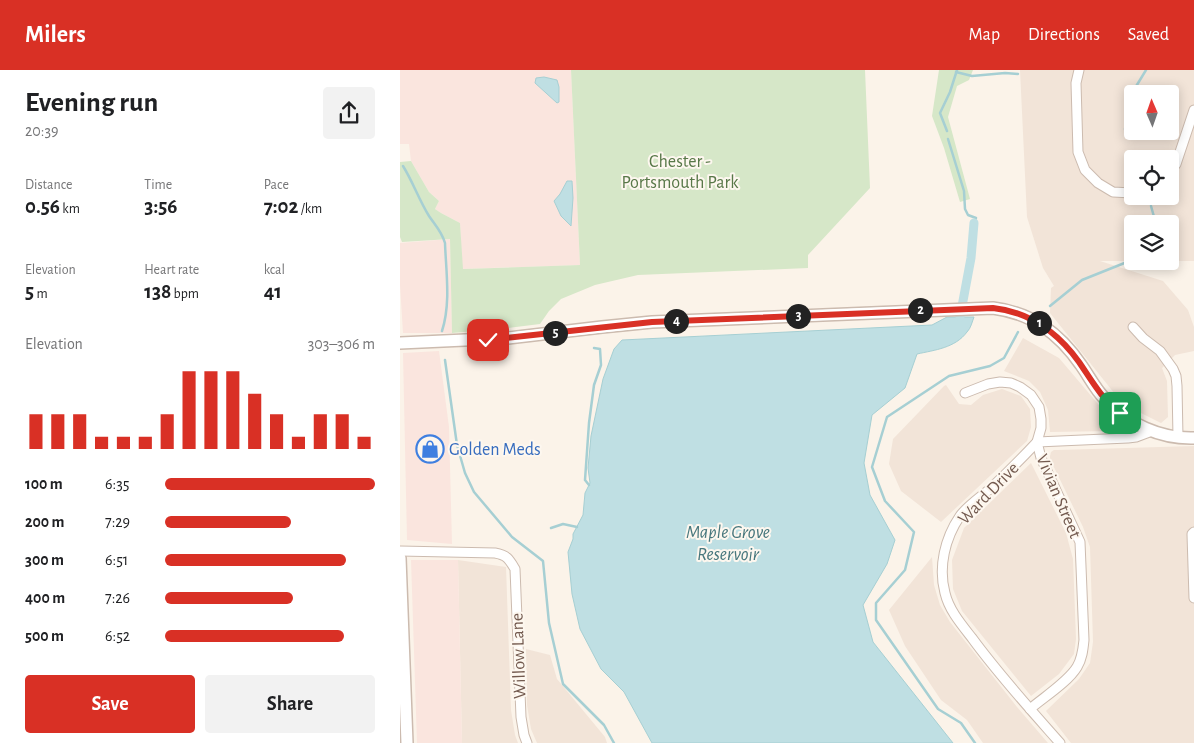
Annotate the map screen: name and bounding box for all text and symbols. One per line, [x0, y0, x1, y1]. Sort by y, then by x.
text: Milers [25, 23, 86, 47]
text: Map [969, 26, 1000, 44]
text: Directions [1028, 26, 1100, 44]
text: Saved [1128, 26, 1169, 44]
north arrow [1124, 85, 1179, 140]
map controls [1124, 85, 1179, 270]
button: share [323, 87, 375, 139]
text: Evening run [25, 89, 158, 117]
text: 20:39 [25, 123, 59, 139]
button: locate [1124, 150, 1179, 205]
park label: Chester - Portsmouth Park [621, 153, 739, 192]
text: Distance [25, 178, 72, 192]
text: Time [144, 178, 172, 192]
text: Pace [264, 178, 289, 192]
text: 0.56 [25, 196, 60, 217]
text: 3:56 [144, 196, 177, 217]
text: 7:02 [264, 196, 298, 217]
text: km [60, 202, 80, 216]
text: /km [298, 202, 322, 216]
button: layers [1124, 215, 1179, 270]
text: Elevation [25, 263, 76, 277]
text: Heart rate [144, 263, 199, 277]
text: kcal [264, 263, 285, 277]
text: 5 [25, 281, 34, 302]
text: 138 [144, 281, 171, 302]
text: 41 [264, 281, 282, 302]
text: m [34, 287, 48, 301]
text: bpm [171, 287, 199, 301]
pin: 2 [908, 298, 932, 322]
text: 2 [917, 303, 924, 317]
pin: 3 [786, 304, 810, 328]
pin: 4 [664, 308, 688, 334]
text: 3 [795, 309, 802, 323]
pin: 1 [1026, 310, 1052, 336]
text: 4 [673, 314, 680, 328]
text: 1 [1037, 316, 1042, 330]
pin [467, 319, 509, 361]
pin: 5 [542, 320, 568, 346]
icon: check [474, 326, 502, 354]
text: 5 [552, 326, 559, 340]
text: Elevation [25, 336, 83, 352]
text: 303–306 m [308, 336, 375, 352]
pin [1099, 392, 1141, 434]
icon: arrive [1106, 399, 1134, 427]
shop icon: Golden Meds [415, 434, 445, 464]
place label: Golden Meds [449, 441, 541, 459]
street label: Vivian Street [1032, 452, 1084, 541]
street label: Ward Drive [955, 459, 1023, 528]
text: 100 m [25, 476, 63, 492]
text: 6:35 [105, 476, 129, 492]
text: 200 m [25, 514, 65, 530]
text: 7:29 [105, 514, 130, 530]
water label: Maple Grove Reservoir [686, 523, 770, 564]
text: 300 m [25, 552, 64, 568]
text: 6:51 [105, 552, 128, 568]
text: 400 m [25, 590, 65, 606]
text: 7:26 [105, 590, 130, 606]
street label: Willow Lane [509, 613, 529, 699]
text: 500 m [25, 628, 64, 644]
text: 6:52 [105, 628, 130, 644]
button: Save [25, 675, 195, 733]
button: Share [205, 675, 375, 733]

